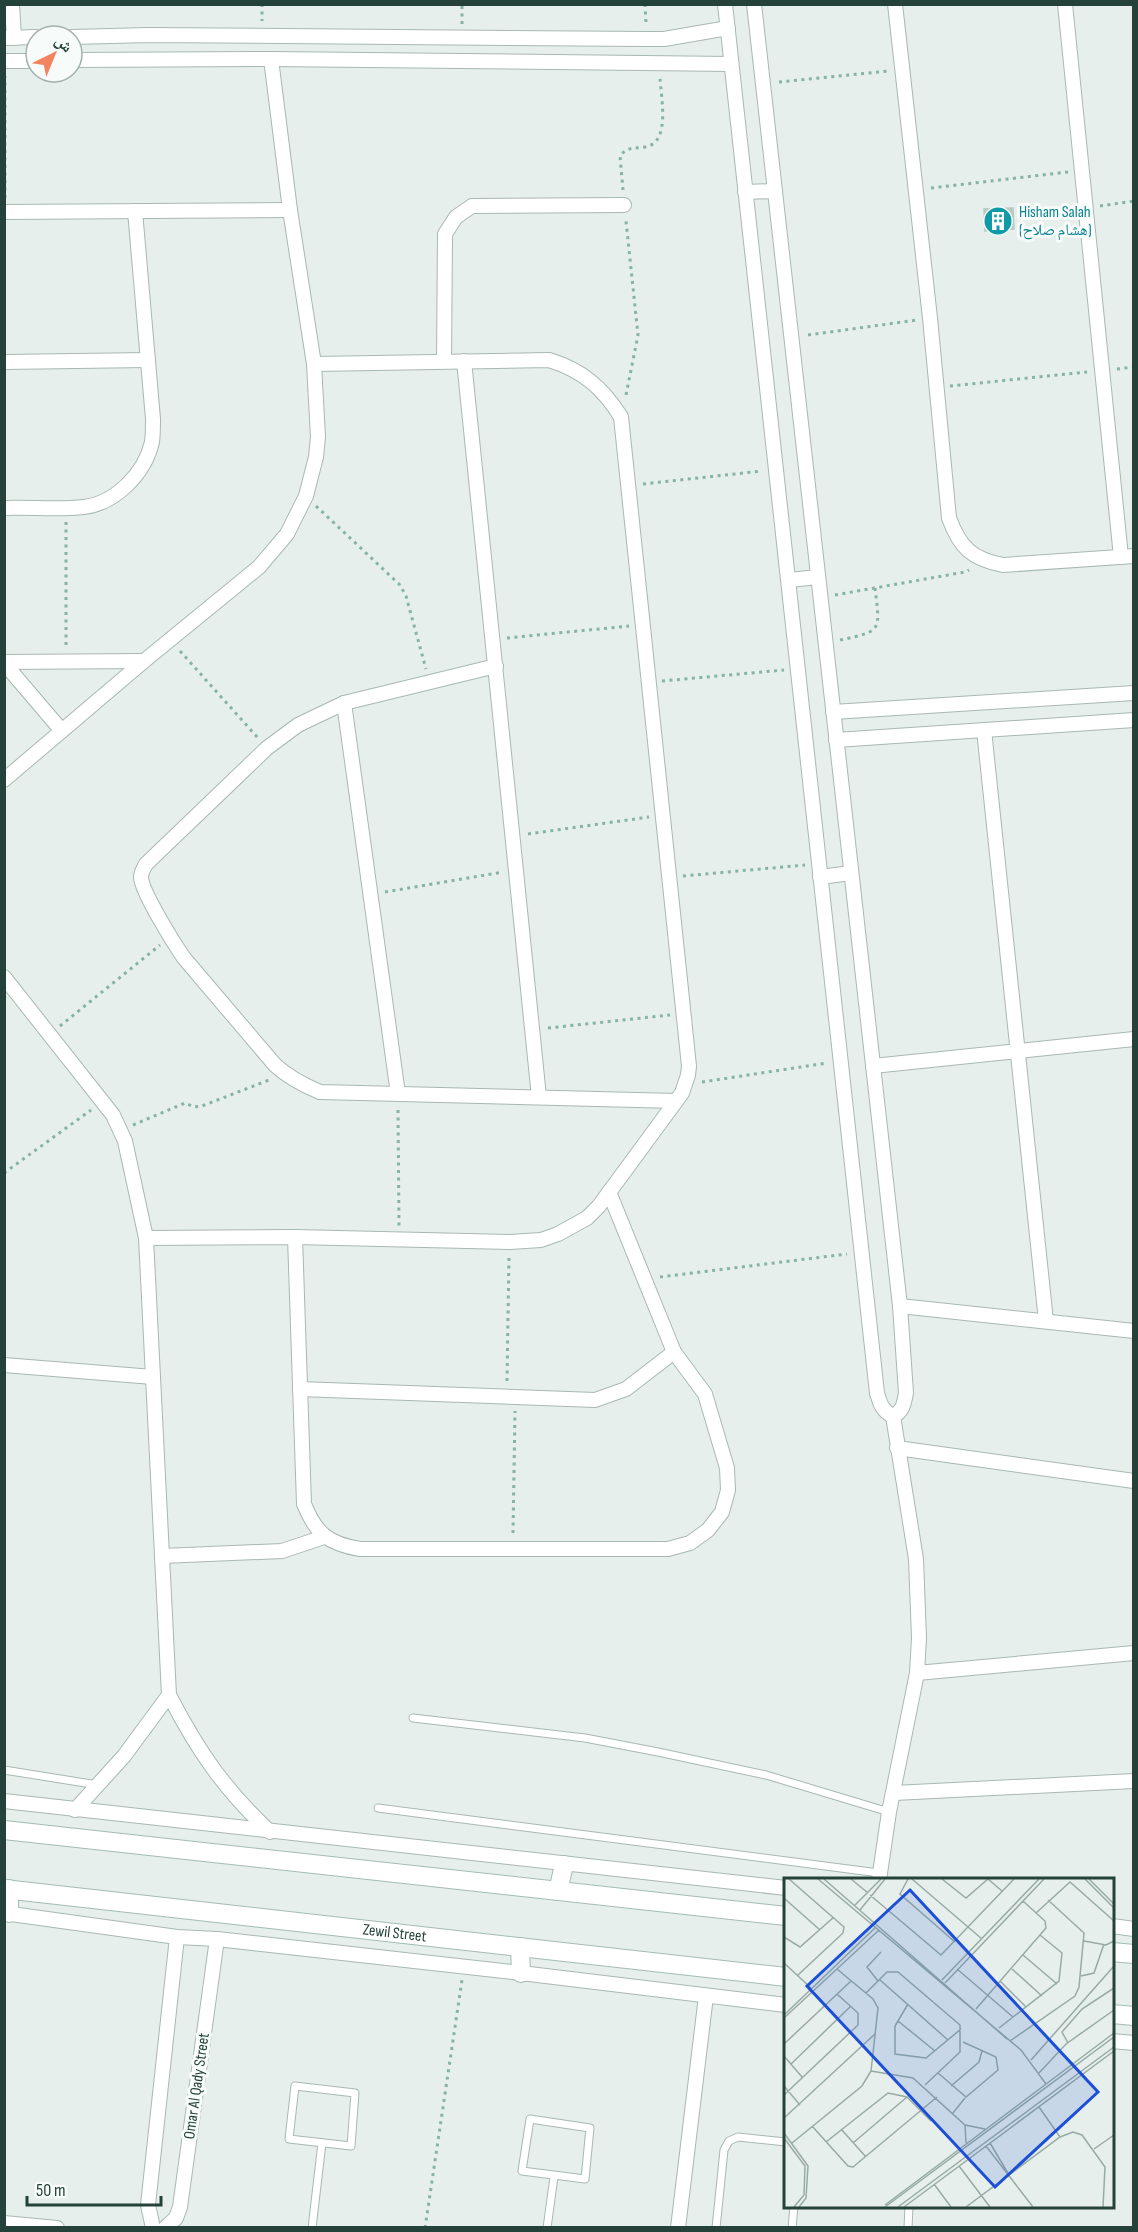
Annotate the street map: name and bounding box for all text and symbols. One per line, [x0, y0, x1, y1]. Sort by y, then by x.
north arrow [24, 24, 84, 84]
text: ش [51, 31, 76, 57]
place label: Hisham Salah (هشام صلاح) [1019, 203, 1092, 240]
building icon: Hisham Salah (هشام صلاح) [982, 205, 1014, 237]
inset map [784, 1878, 1114, 2208]
street label: Zewil Street [362, 1920, 428, 1946]
street label: Omar Al Qady Street [180, 2032, 214, 2140]
scale bar [27, 2169, 160, 2207]
text: 50 m [36, 2180, 66, 2201]

